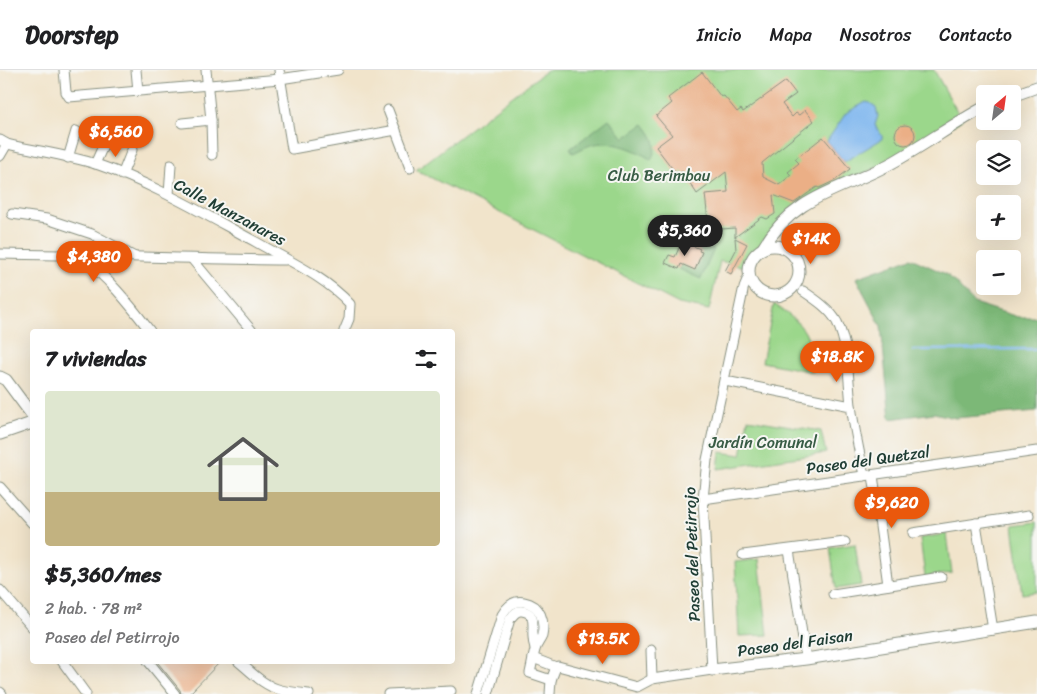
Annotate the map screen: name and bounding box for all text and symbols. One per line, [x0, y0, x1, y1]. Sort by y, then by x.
text: Doorstep [25, 14, 119, 56]
text: Inicio [697, 19, 742, 51]
text: Mapa [770, 19, 812, 51]
text: Nosotros [840, 19, 911, 51]
text: Contacto [939, 19, 1012, 51]
north arrow [976, 85, 1021, 130]
map controls [976, 85, 1021, 295]
pin: $6,560 [75, 116, 157, 158]
text: $6,560 [89, 117, 143, 146]
button: layers [976, 140, 1021, 185]
park label: Club Berimbau [608, 161, 711, 190]
street label: Calle Manzanares [169, 170, 292, 254]
button: + [976, 195, 1021, 240]
pin: $5,360 [644, 214, 726, 257]
text: $5,360 [659, 216, 711, 245]
pin: $14K [781, 222, 841, 265]
text: $14K [792, 224, 830, 253]
pin: $4,380 [53, 240, 135, 283]
text: $4,380 [67, 242, 121, 271]
button: − [976, 250, 1021, 295]
text: 7 viviendas [45, 340, 146, 378]
pin: $18.8K [796, 340, 878, 383]
text: $18.8K [811, 342, 863, 371]
icon: filters [412, 345, 440, 373]
icon: home [198, 424, 288, 514]
park label: Jardín Comunal [708, 428, 817, 457]
street label: Paseo del Quetzal [804, 437, 932, 483]
street label: Paseo del Petirrojo [675, 486, 709, 622]
pin: $9,620 [851, 486, 933, 529]
text: $9,620 [865, 488, 919, 517]
text: $5,360/mes [45, 556, 161, 594]
text: 2 hab. · 78 m² [45, 594, 142, 623]
street label: Paseo del Faisan [736, 621, 855, 665]
pin: $13.5K [562, 622, 644, 665]
text: Paseo del Petirrojo [45, 623, 180, 652]
text: $13.5K [578, 624, 628, 653]

